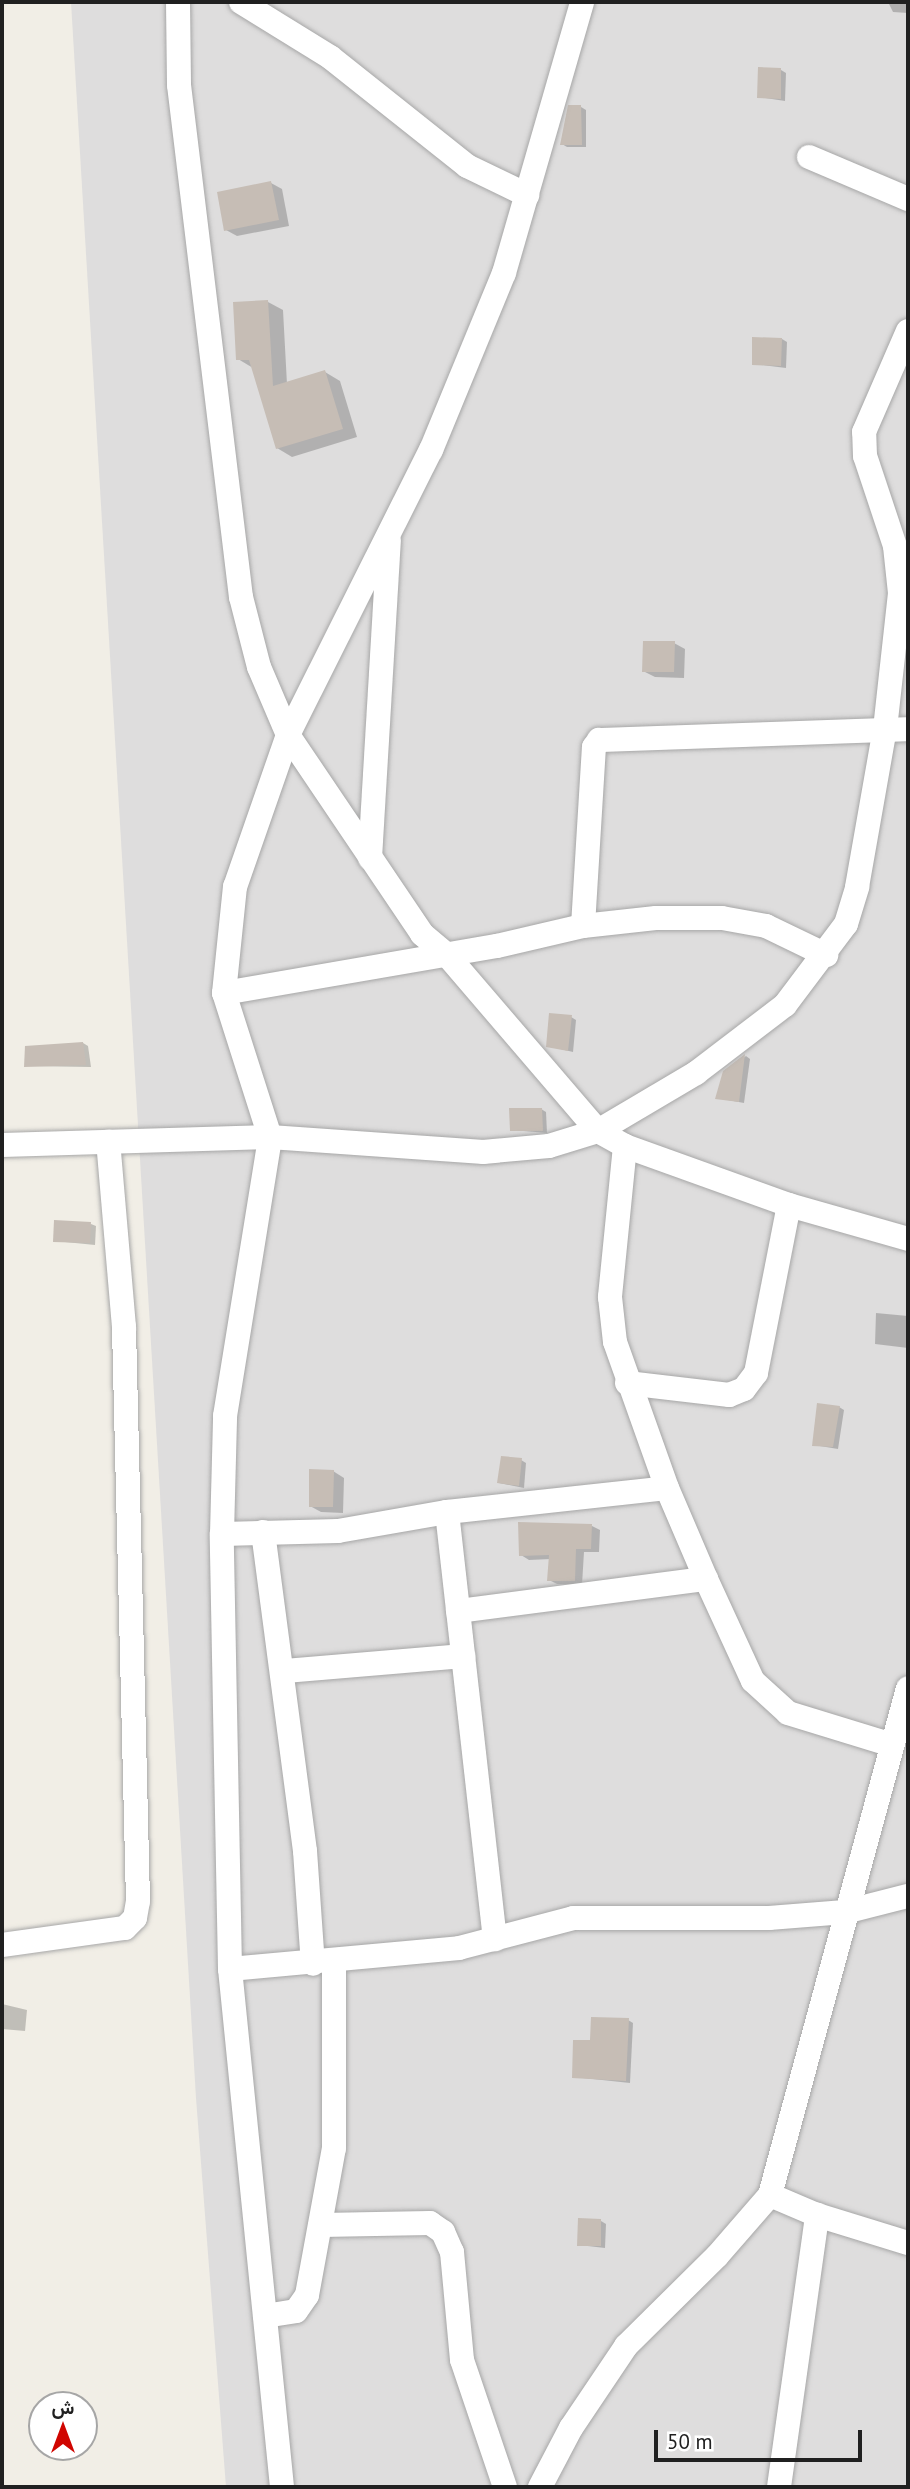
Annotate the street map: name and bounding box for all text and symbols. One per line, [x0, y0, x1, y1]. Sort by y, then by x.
north arrow [28, 2391, 98, 2461]
text: ش [52, 2395, 74, 2419]
scale bar [658, 2416, 866, 2460]
text: 50 m [667, 2428, 713, 2455]

